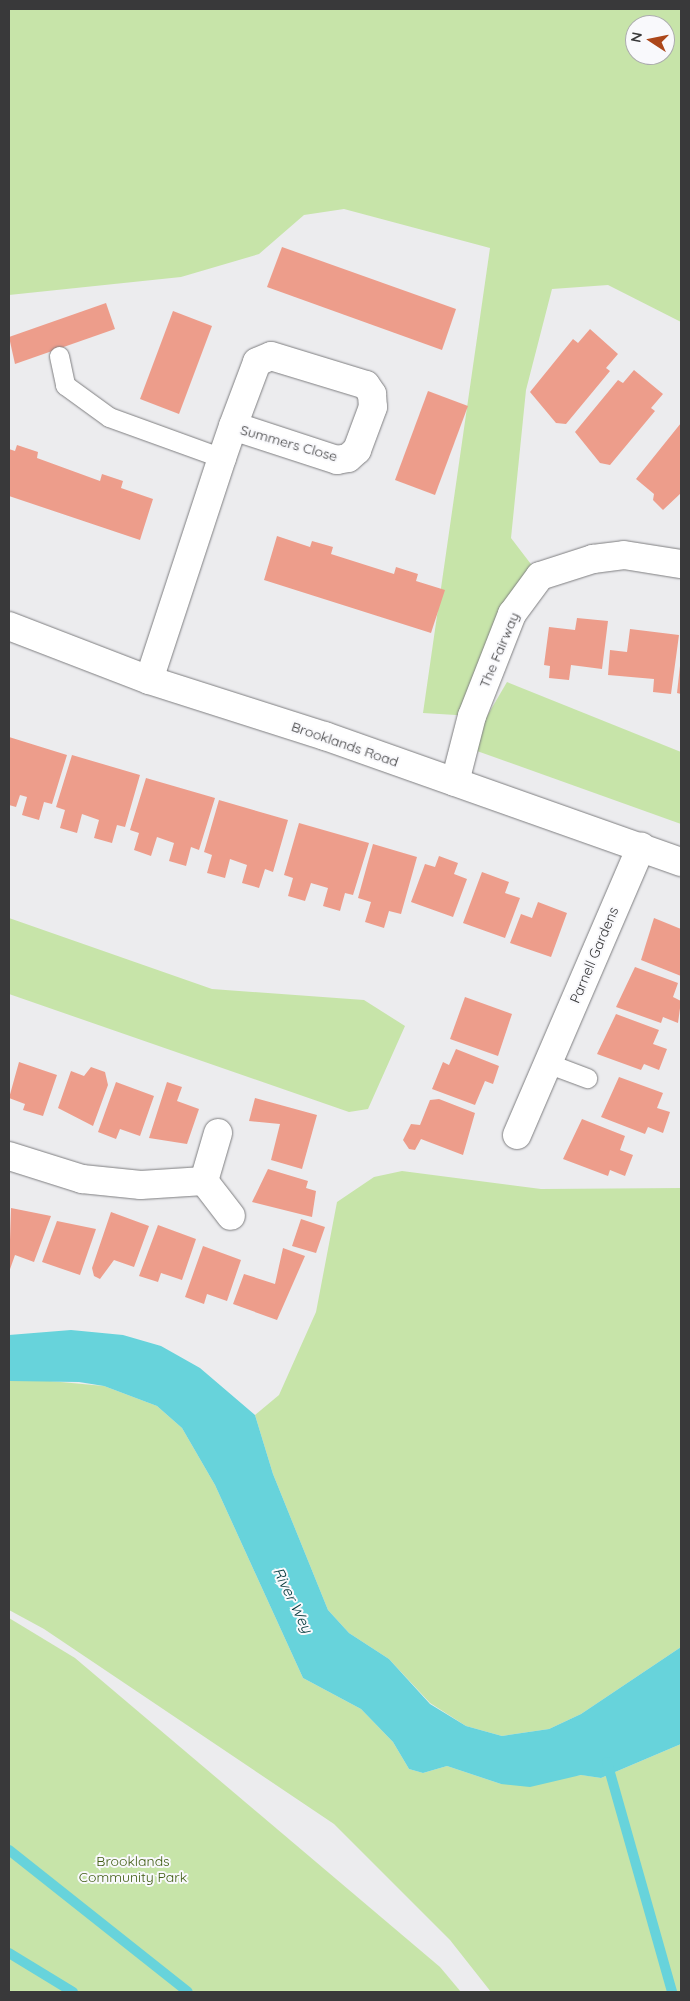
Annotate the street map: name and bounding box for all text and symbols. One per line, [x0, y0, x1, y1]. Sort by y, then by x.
north arrow [625, 15, 675, 65]
text: N [626, 31, 646, 44]
street label: Summers Close [239, 421, 339, 465]
street label: The Fairway [476, 610, 522, 690]
street label: Brooklands Road [289, 718, 401, 770]
street label: Parnell Gardens [566, 904, 622, 1006]
water label: River Wey [269, 1564, 317, 1636]
park label: Brooklands Community Park [79, 1853, 187, 1885]

